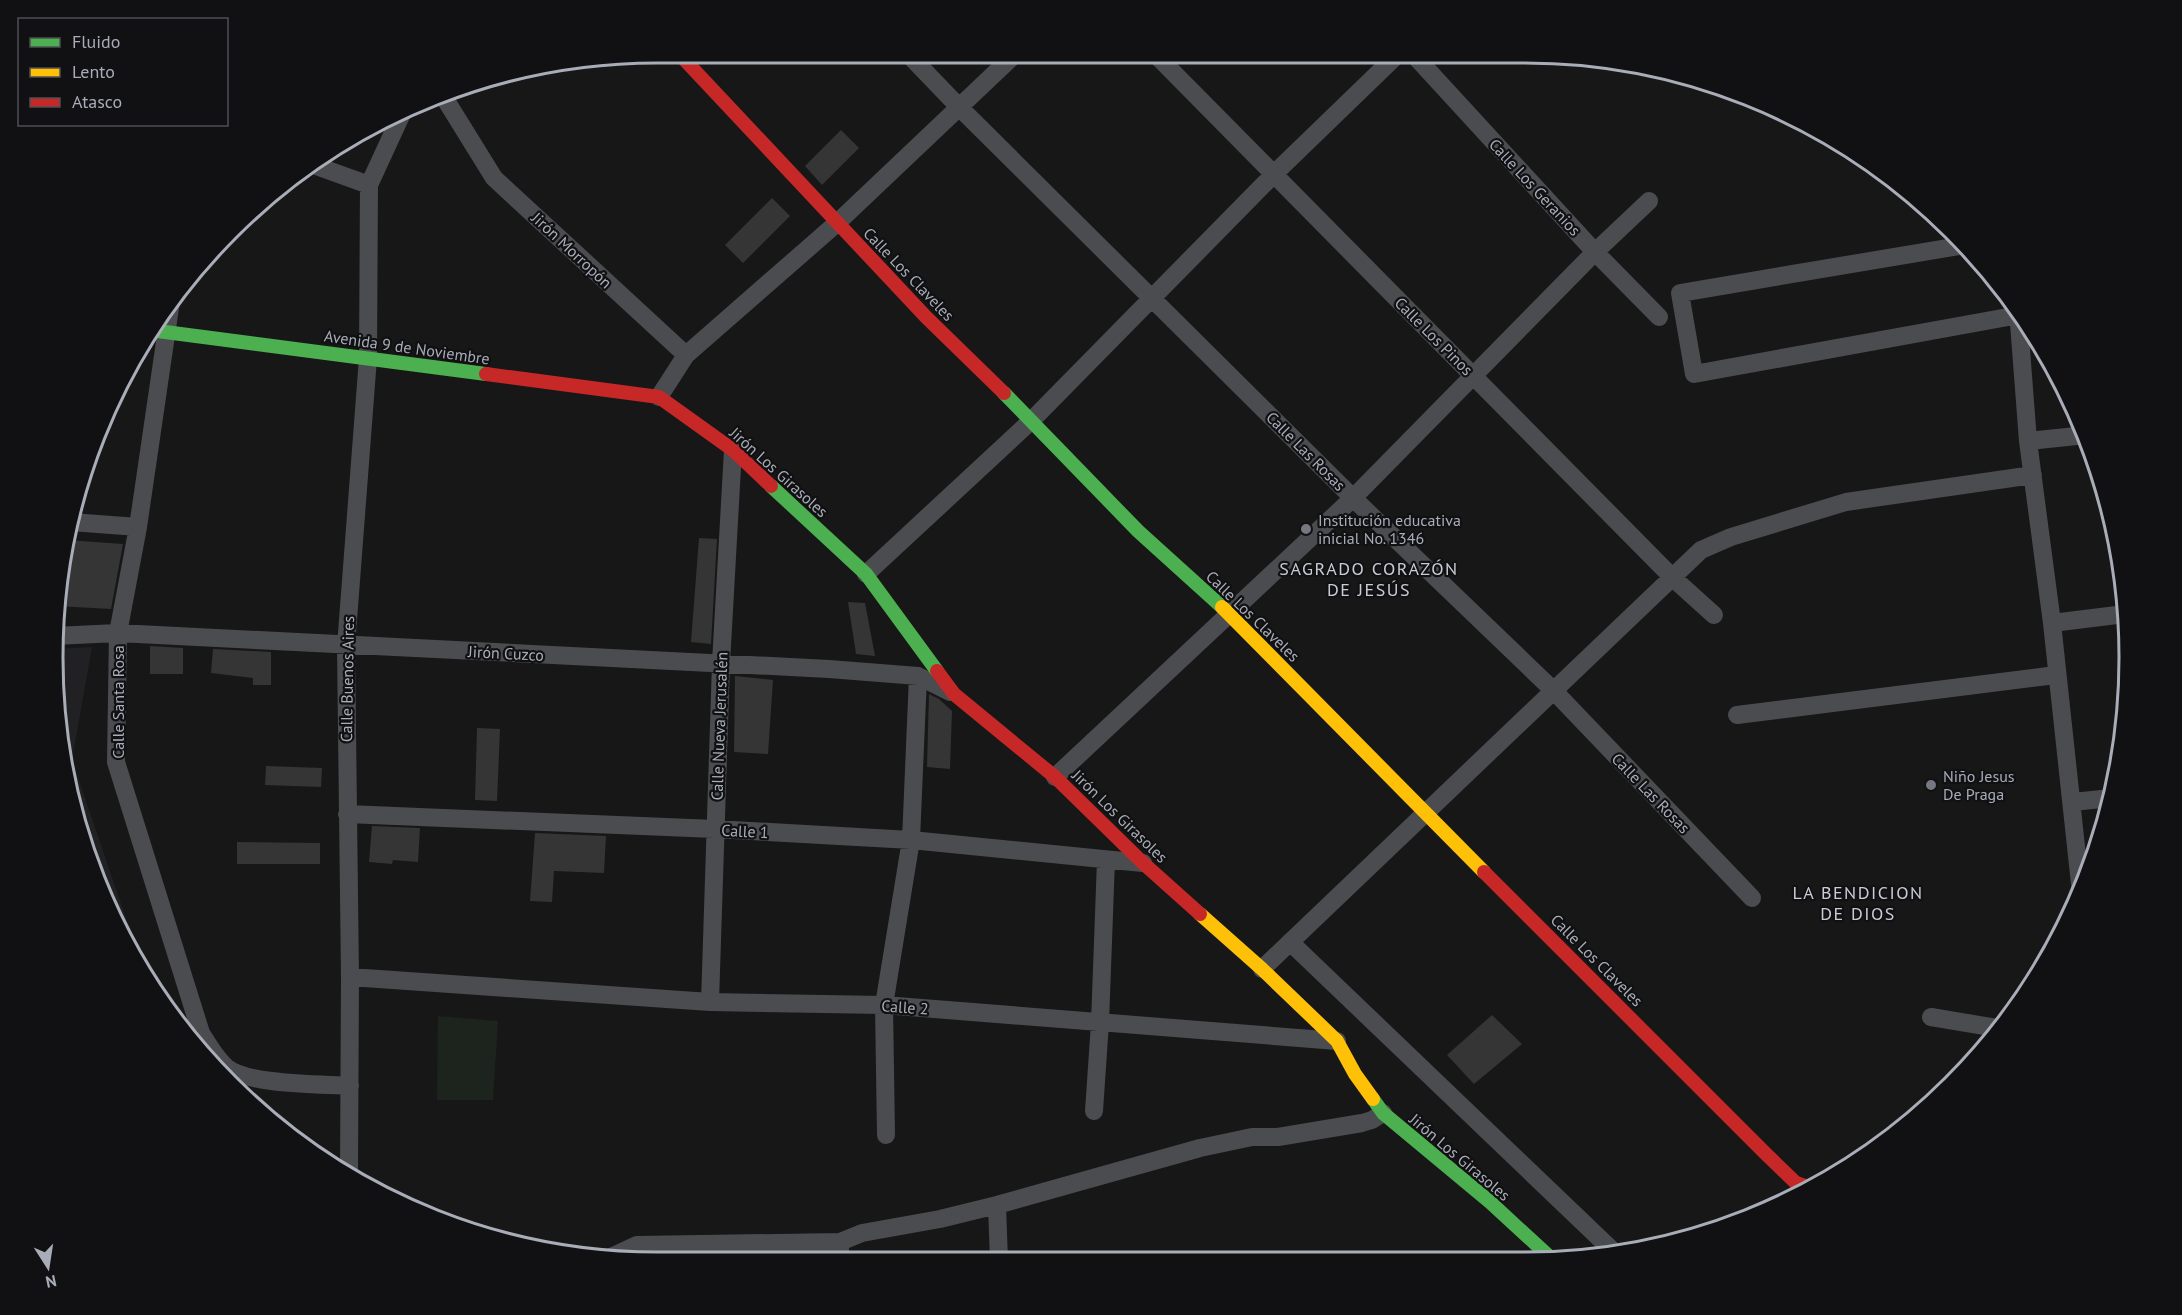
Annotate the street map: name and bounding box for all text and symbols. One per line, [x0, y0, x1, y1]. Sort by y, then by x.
legend [18, 18, 228, 126]
text: Fluido [72, 30, 120, 53]
text: Lento [72, 60, 115, 83]
text: Atasco [72, 90, 122, 113]
street label: Calle Los Geranios [1485, 134, 1585, 240]
street label: Jirón Morropón [527, 207, 616, 292]
street label: Calle Los Claveles [859, 223, 959, 325]
street label: Calle Los Pinos [1391, 293, 1478, 380]
street label: Avenida 9 de Noviembre [323, 325, 491, 369]
street label: Calle Las Rosas [1262, 407, 1350, 495]
street label: Jirón Los Girasoles [725, 422, 832, 521]
place label: Institución educativa inicial No. 1346 [1318, 510, 1461, 548]
marker: Institución educativa inicial No. 1346 [1299, 522, 1313, 536]
district label: SAGRADO CORAZÓN DE JESÚS [1279, 557, 1459, 601]
street label: Calle Los Claveles [1202, 566, 1304, 666]
street label: Calle Buenos Aires [336, 615, 358, 742]
street label: Jirón Cuzco [467, 641, 544, 665]
street label: Calle Santa Rosa [108, 645, 128, 759]
street label: Calle Nueva Jerusalén [706, 651, 732, 801]
street label: Calle Las Rosas [1608, 749, 1695, 838]
street label: Jirón Los Girasoles [1067, 765, 1172, 867]
place label: Niño Jesus De Praga [1943, 766, 2015, 804]
marker: Niño Jesus De Praga [1924, 778, 1938, 792]
street label: Calle 1 [721, 820, 769, 842]
district label: LA BENDICION DE DIOS [1792, 881, 1924, 925]
street label: Calle Los Claveles [1547, 910, 1648, 1011]
street label: Calle 2 [881, 995, 929, 1019]
street label: Jirón Los Girasoles [1405, 1108, 1515, 1205]
north arrow [18, 1237, 78, 1297]
text: N [44, 1271, 58, 1293]

